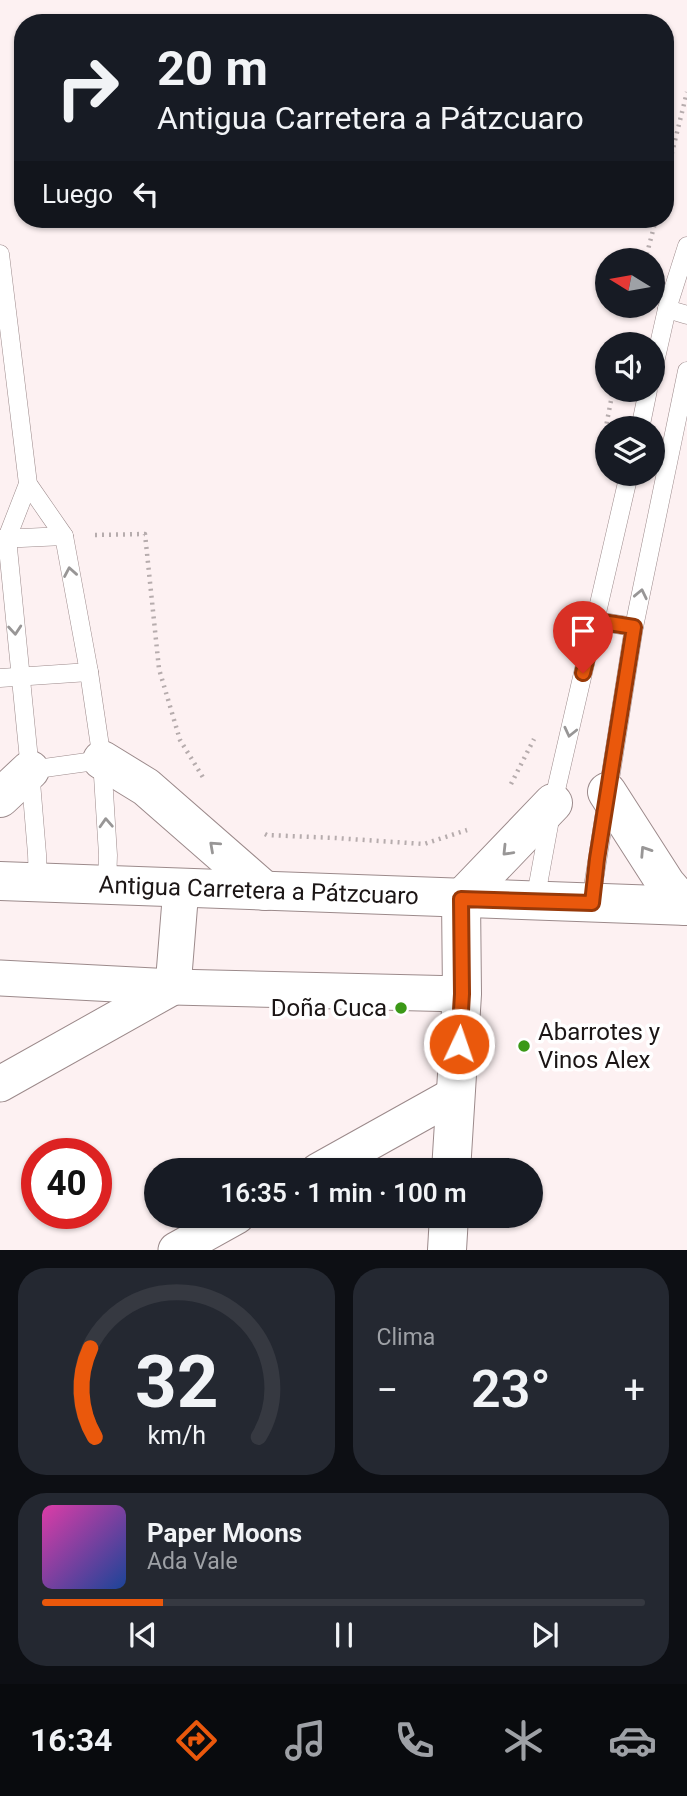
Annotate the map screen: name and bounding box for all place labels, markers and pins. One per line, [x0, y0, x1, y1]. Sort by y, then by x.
pin [553, 601, 613, 673]
place label: Doña Cuca [271, 994, 387, 1022]
marker: Doña Cuca [393, 1000, 409, 1016]
place label: Abarrotes y Vinos Alex [538, 1018, 661, 1074]
marker: Abarrotes y Vinos Alex [516, 1038, 532, 1054]

